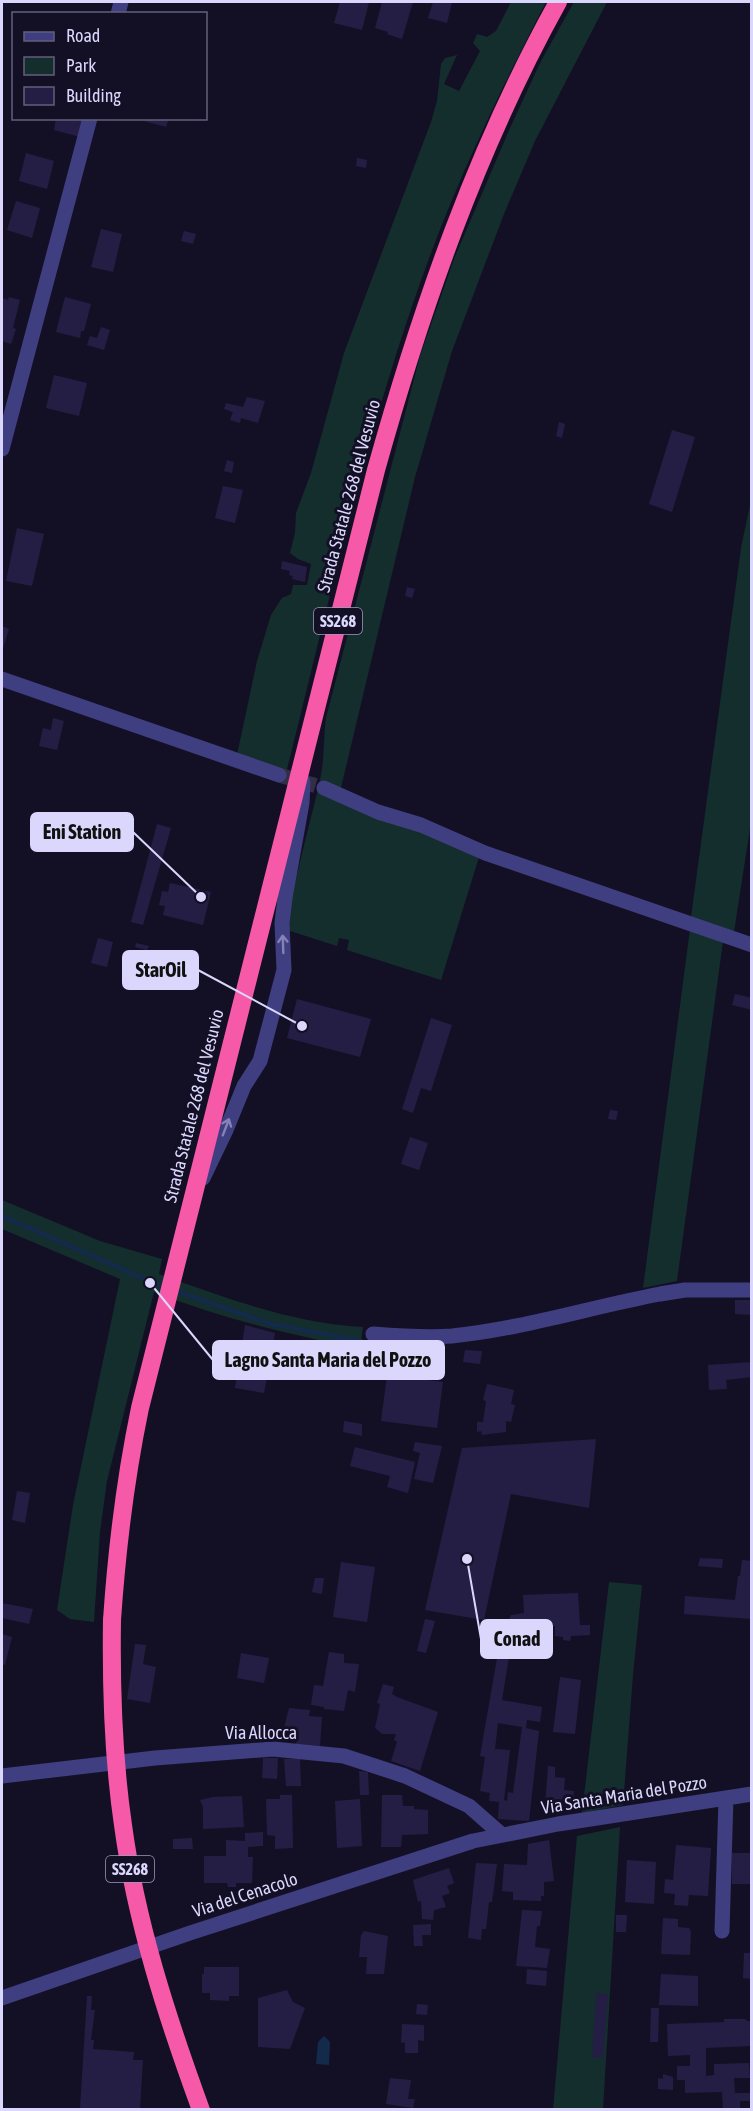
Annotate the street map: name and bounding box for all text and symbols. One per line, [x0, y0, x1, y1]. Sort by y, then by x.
legend [12, 12, 207, 120]
text: Road [66, 25, 100, 46]
text: Park [66, 55, 96, 76]
text: Building [66, 85, 121, 106]
street label: Strada Statale 268 del Vesuvio [313, 397, 384, 595]
road number: SS268 [314, 608, 362, 634]
callout: Eni Station [31, 813, 133, 851]
text: Eni Station [43, 820, 121, 843]
one-way arrow [278, 934, 289, 954]
callout: StarOil [123, 951, 198, 989]
text: StarOil [136, 958, 187, 981]
street label: Strada Statale 268 del Vesuvio [159, 1007, 228, 1205]
one-way arrow [222, 1119, 233, 1137]
callout: Lagno Santa Maria del Pozzo [213, 1341, 444, 1379]
text: Lagno Santa Maria del Pozzo [225, 1348, 431, 1371]
callout: Conad [481, 1620, 552, 1658]
text: Conad [494, 1627, 540, 1650]
street label: Via Allocca [225, 1722, 297, 1743]
street label: Via Santa Maria del Pozzo [540, 1771, 708, 1818]
road number: SS268 [106, 1856, 154, 1882]
street label: Via del Cenacolo [190, 1868, 300, 1921]

